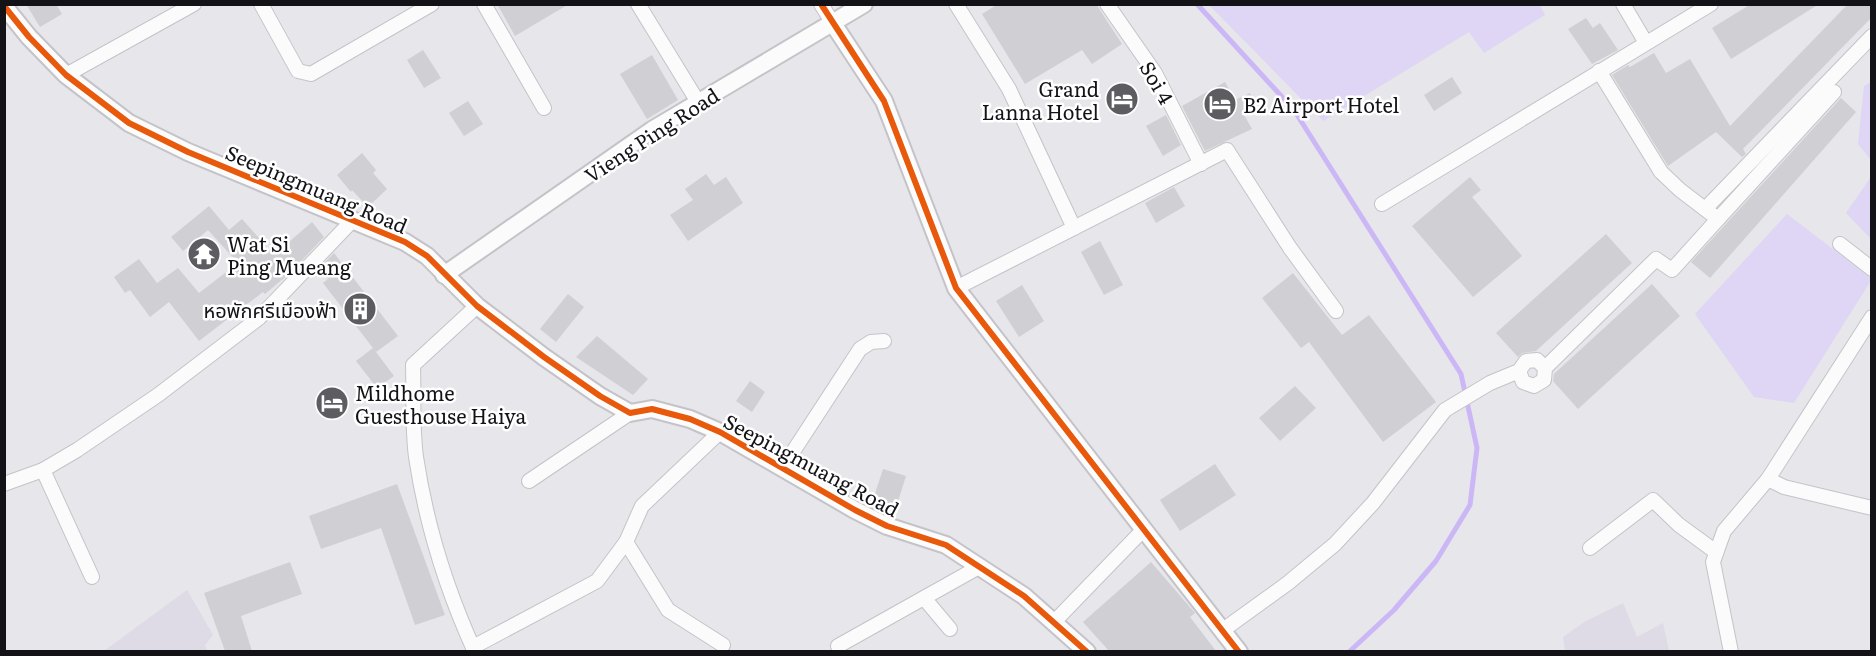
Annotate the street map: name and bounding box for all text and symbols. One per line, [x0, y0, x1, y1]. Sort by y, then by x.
street label: Soi 4 [1134, 55, 1182, 109]
place label: Grand Lanna Hotel [982, 73, 1099, 126]
street label: Vieng Ping Road [578, 79, 724, 189]
hotel icon: Grand Lanna Hotel [1104, 81, 1140, 117]
hotel icon: B2 Airport Hotel [1202, 86, 1238, 122]
place label: B2 Airport Hotel [1243, 89, 1400, 119]
street label: Seepingmuang Road [221, 136, 413, 240]
place label: Wat Si Ping Mueang [227, 228, 352, 281]
temple icon: Wat Si Ping Mueang [186, 236, 222, 272]
building icon: หอพักศรีเมืองฟ้า [342, 291, 378, 327]
place label: หอพักศรีเมืองฟ้า [203, 294, 337, 324]
place label: Mildhome Guesthouse Haiya [355, 377, 526, 430]
hotel icon: Mildhome Guesthouse Haiya [314, 385, 350, 421]
street label: Seepingmuang Road [719, 405, 905, 523]

